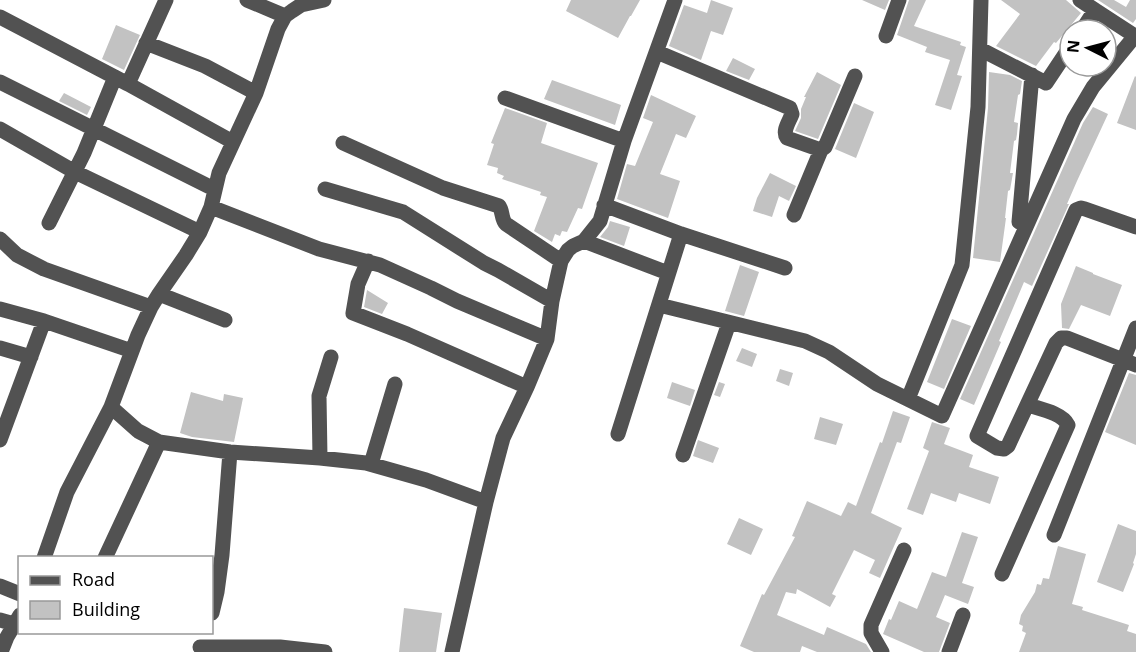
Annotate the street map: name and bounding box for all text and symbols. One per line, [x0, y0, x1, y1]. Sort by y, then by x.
north arrow [1058, 18, 1118, 78]
text: N [1061, 39, 1085, 54]
legend [18, 556, 213, 634]
text: Road [72, 567, 115, 591]
text: Building [72, 597, 140, 621]

